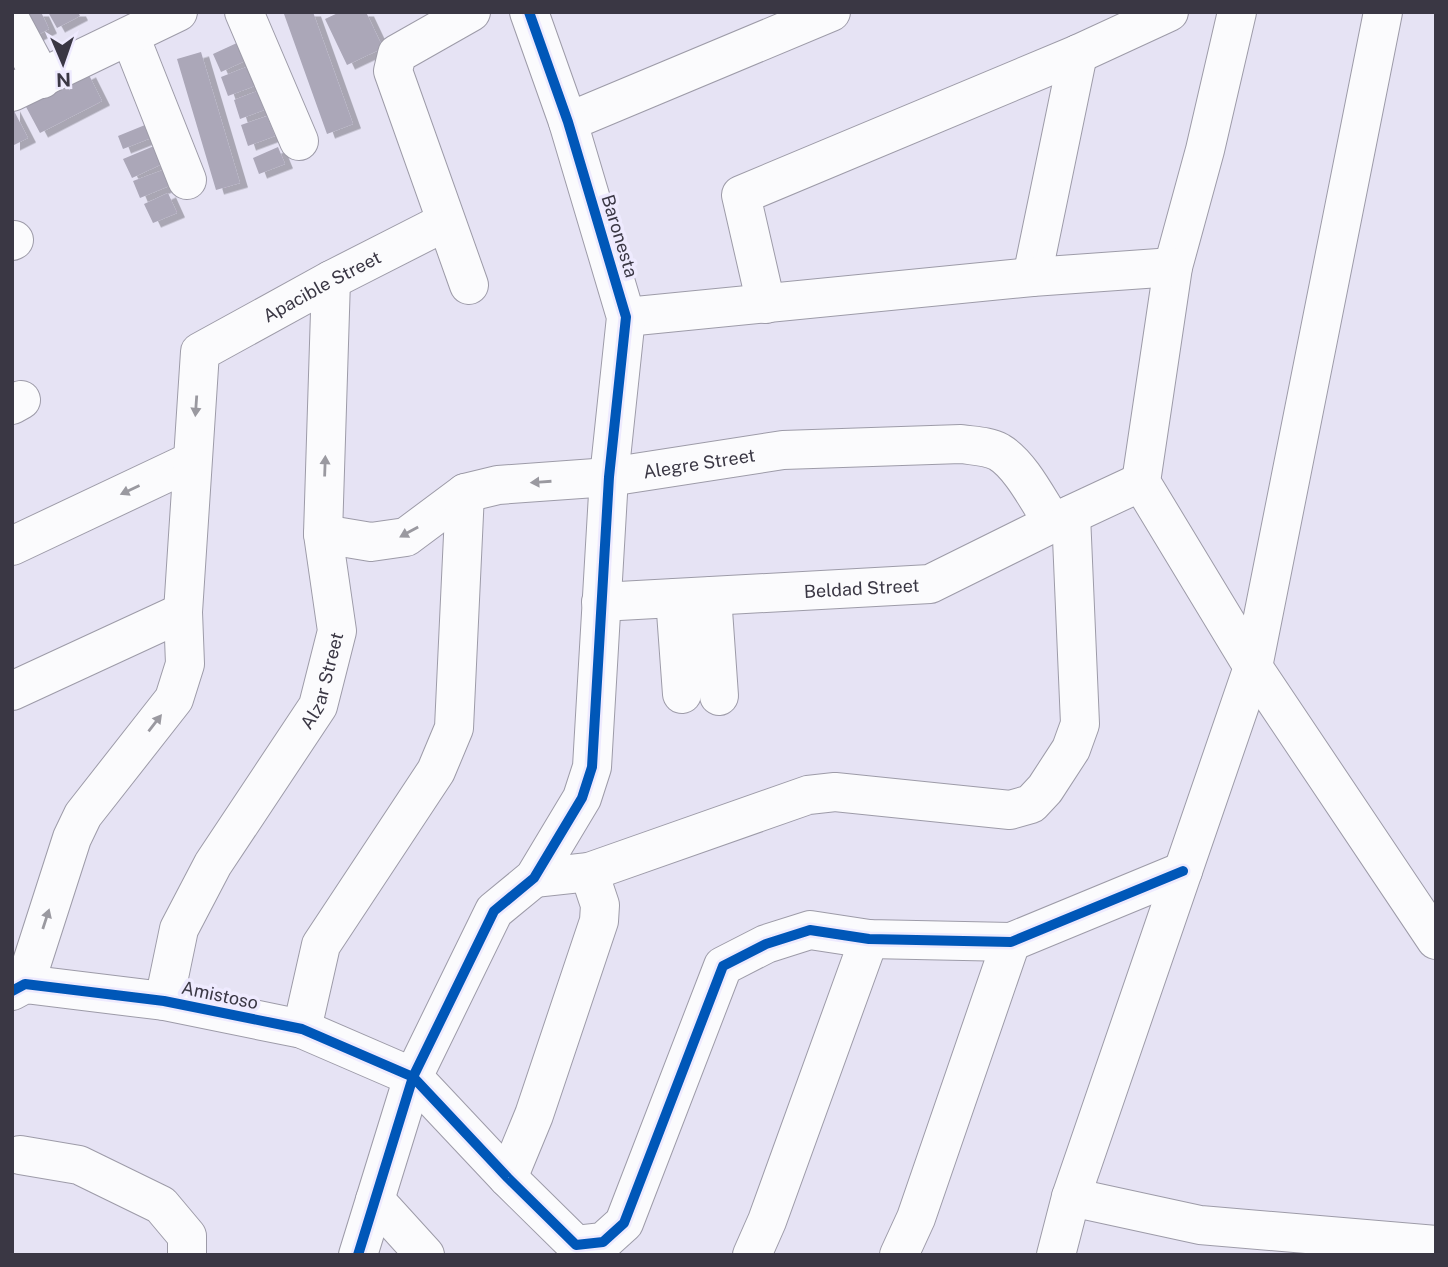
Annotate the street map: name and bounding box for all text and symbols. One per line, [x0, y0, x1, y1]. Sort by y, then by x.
north arrow [28, 28, 98, 98]
text: N [56, 69, 71, 91]
street label: Baronesta [597, 192, 643, 280]
street label: Apacible Street [259, 246, 384, 326]
one-way arrow [190, 396, 201, 418]
street label: Alegre Street [642, 444, 757, 482]
one-way arrow [320, 455, 331, 477]
one-way arrow [530, 477, 552, 488]
one-way arrow [120, 484, 140, 496]
one-way arrow [399, 526, 419, 538]
street label: Beldad Street [803, 574, 920, 601]
street label: Alzar Street [295, 630, 347, 733]
one-way arrow [148, 714, 162, 732]
one-way arrow [41, 909, 52, 930]
street label: Amistoso [180, 977, 260, 1013]

